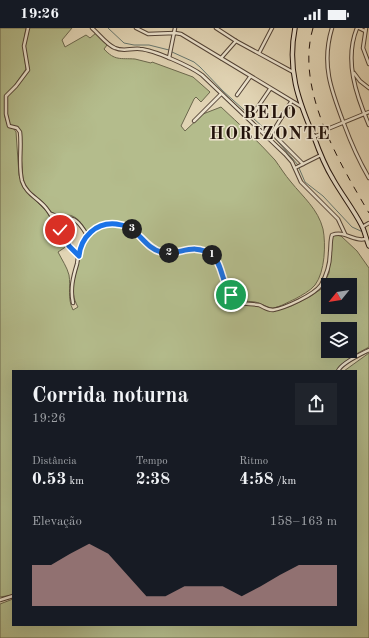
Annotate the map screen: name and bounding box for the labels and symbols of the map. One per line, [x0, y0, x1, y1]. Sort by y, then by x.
district label: BELO HORIZONTE [209, 104, 331, 143]
pin [43, 213, 77, 247]
pin: 3 [122, 219, 142, 239]
pin: 2 [159, 243, 179, 263]
pin: 1 [202, 245, 222, 265]
pin [214, 278, 248, 312]
north arrow [321, 278, 357, 314]

